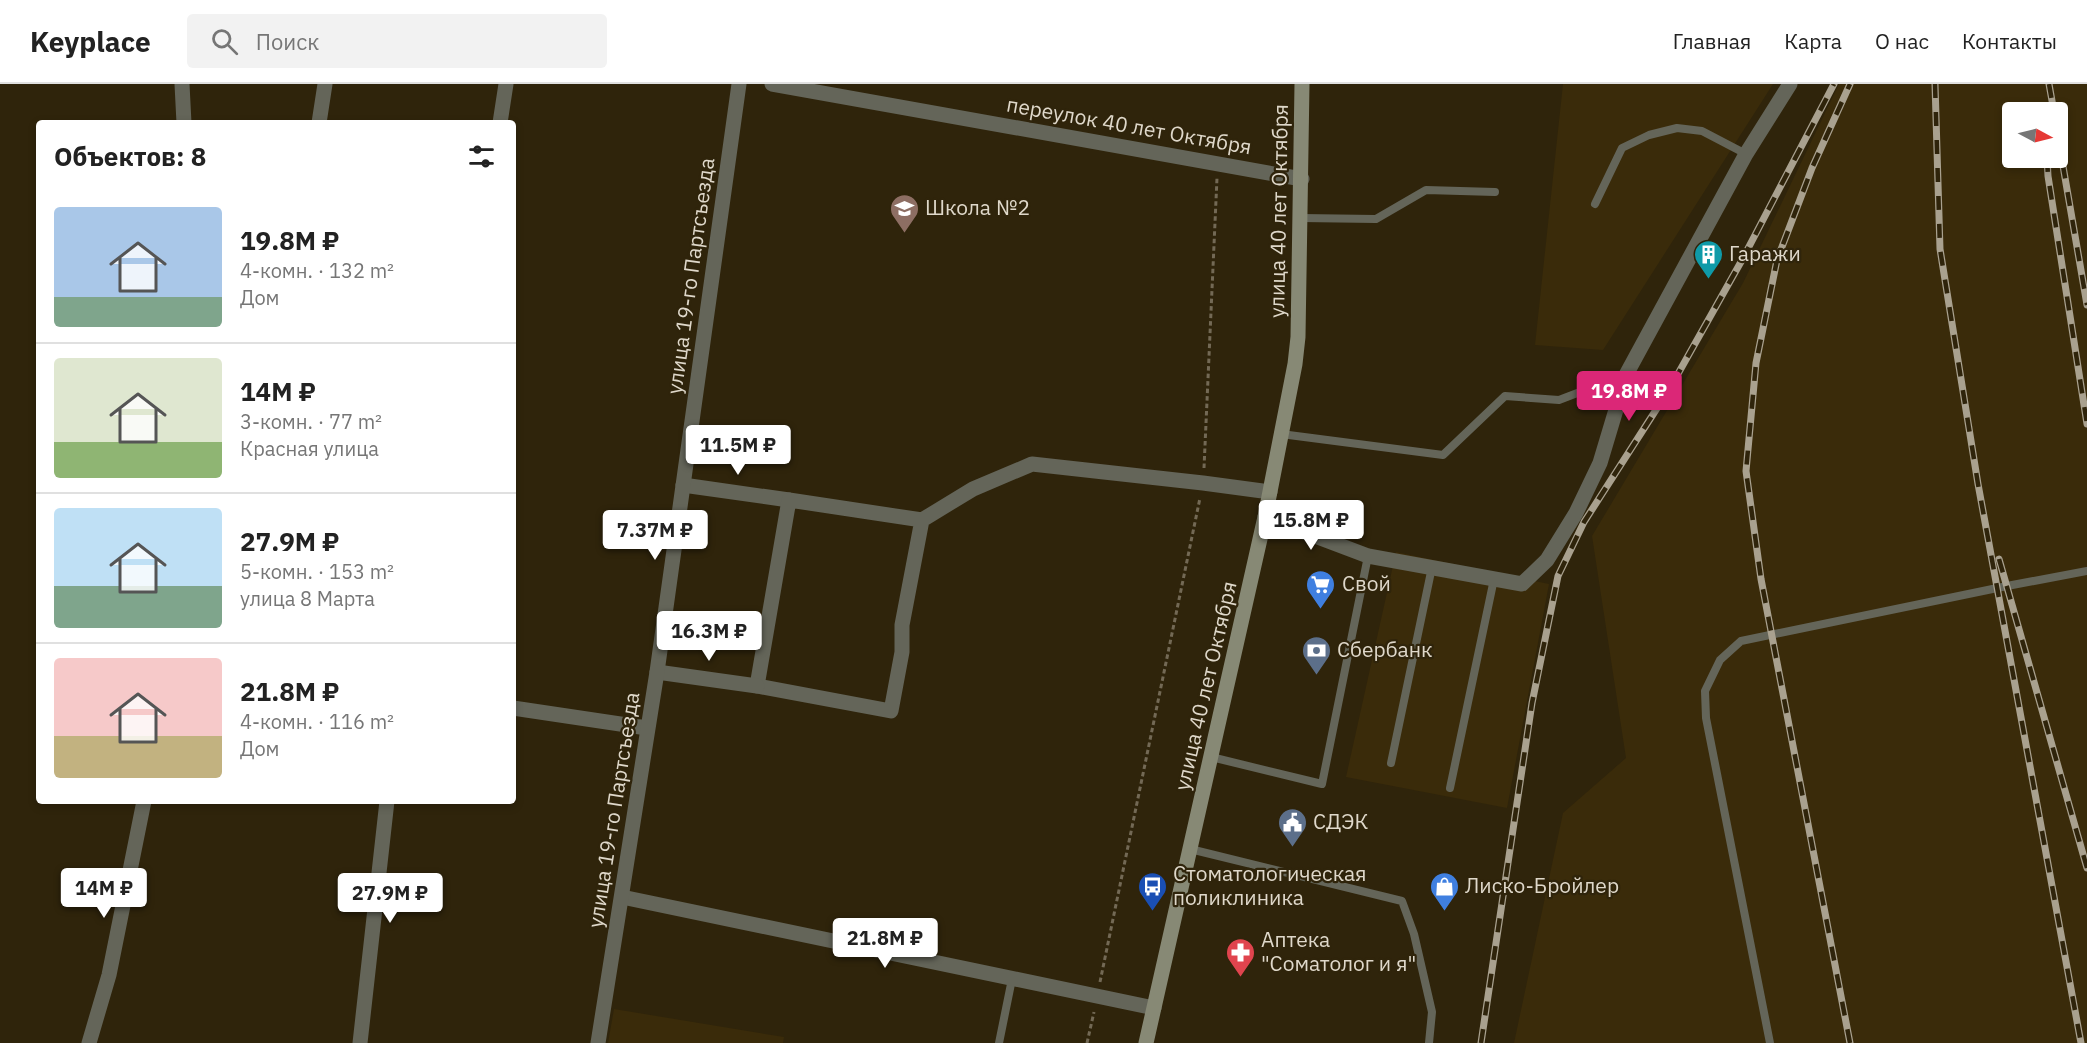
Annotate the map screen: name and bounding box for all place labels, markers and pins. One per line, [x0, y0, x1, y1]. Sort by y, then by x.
school or university icon: Школа №2 [888, 192, 920, 234]
place label: Школа №2 [925, 193, 1030, 221]
building icon: Гаражи [1692, 238, 1724, 280]
place label: Гаражи [1729, 239, 1801, 267]
pin: 19.8M ₽ [1574, 371, 1684, 422]
pin: 11.5M ₽ [683, 425, 793, 476]
pin: 15.8M ₽ [1256, 500, 1366, 551]
pin: 7.37M ₽ [600, 510, 710, 561]
supermarket icon: Свой [1305, 568, 1337, 610]
place label: Свой [1342, 569, 1391, 597]
pin: 16.3M ₽ [654, 611, 764, 662]
bank icon: Сбербанк [1300, 634, 1332, 676]
place label: Сбербанк [1337, 635, 1433, 663]
public building icon: СДЭК [1276, 806, 1308, 848]
place label: СДЭК [1313, 807, 1368, 835]
place label: Стоматологическая поликлиника [1173, 859, 1366, 911]
pin: 14M ₽ [62, 868, 146, 919]
bus stop icon: Стоматологическая поликлиника [1136, 870, 1168, 912]
shop icon: Лиско-Бройлер [1428, 870, 1460, 912]
place label: Лиско-Бройлер [1465, 871, 1619, 899]
pin: 27.9M ₽ [335, 873, 445, 924]
pin: 21.8M ₽ [830, 918, 940, 969]
place label: Аптека "Соматолог и я" [1261, 925, 1416, 977]
pharmacy icon: Аптека "Соматолог и я" [1224, 936, 1256, 978]

